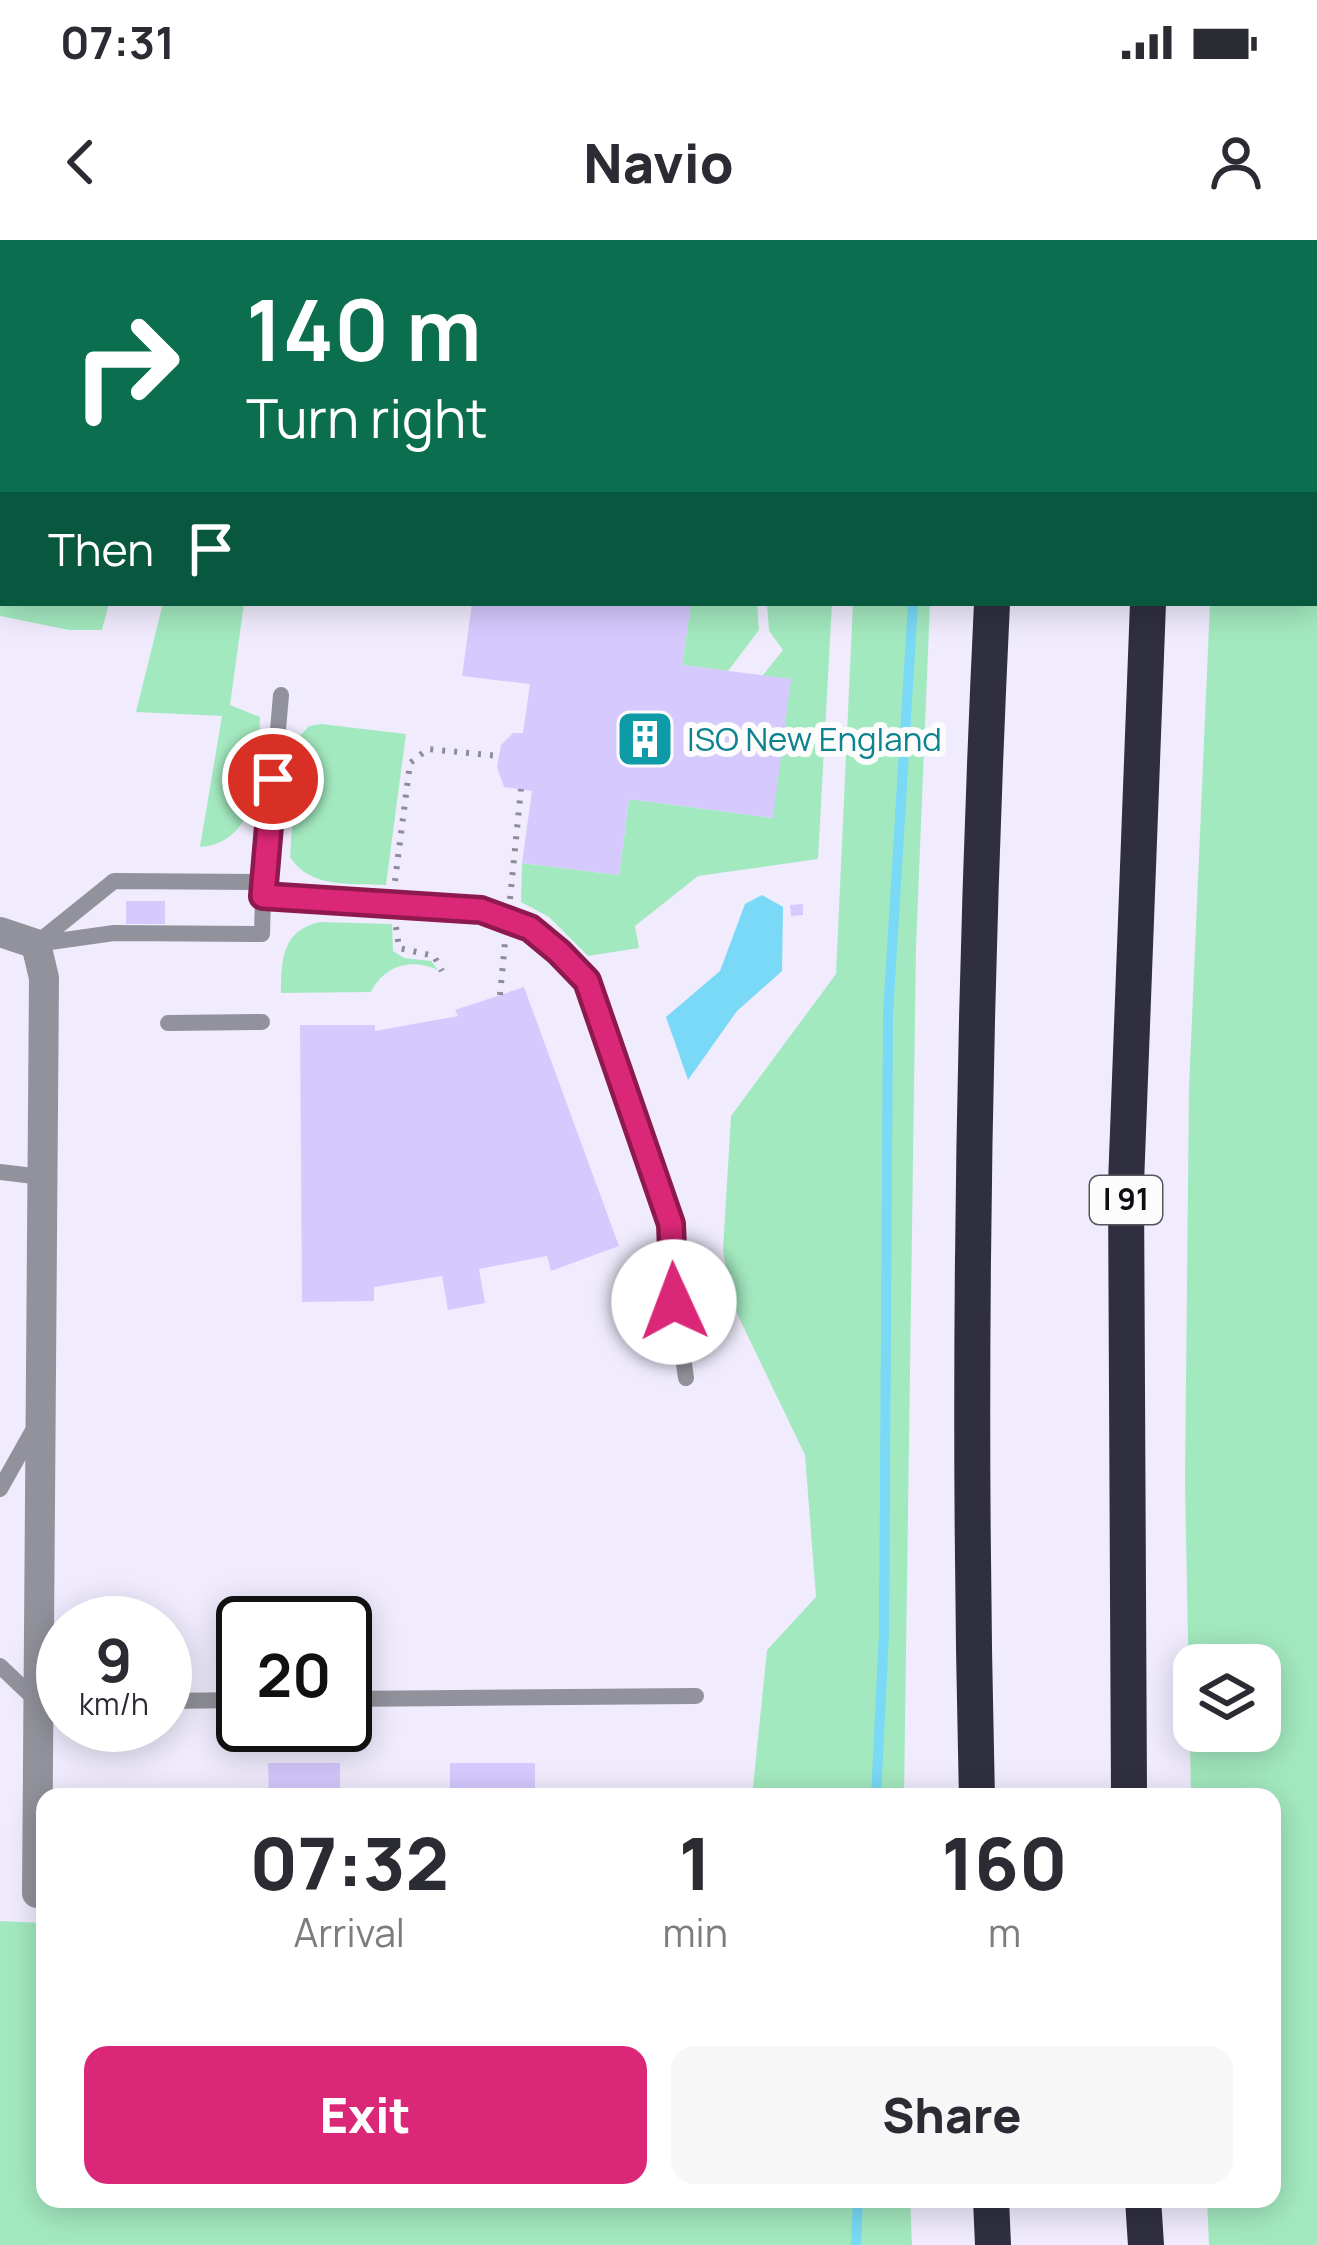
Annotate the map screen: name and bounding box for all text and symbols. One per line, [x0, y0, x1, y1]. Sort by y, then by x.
text: 07:31 [60, 11, 175, 73]
text: Navio [583, 125, 734, 199]
icon: back [48, 129, 114, 195]
icon: person [1203, 129, 1269, 195]
text: 140 m [246, 271, 482, 386]
icon: right [48, 288, 204, 444]
text: Turn right [246, 380, 488, 454]
icon: arrive [178, 516, 244, 582]
text: Then [48, 518, 154, 580]
building icon: ISO New England [614, 708, 676, 770]
place label: ISO New England [687, 716, 942, 761]
pin [222, 728, 324, 830]
icon: arrive [240, 746, 306, 812]
road number: I 91 [1090, 1176, 1162, 1224]
position arrow [611, 1239, 737, 1365]
speed limit sign: 20 [216, 1596, 372, 1752]
text: 9 [95, 1618, 133, 1700]
map controls [1173, 1644, 1281, 1752]
button: layers [1173, 1644, 1281, 1752]
text: km/h [79, 1683, 149, 1724]
text: 07:32 [250, 1813, 449, 1912]
text: 1 [679, 1813, 712, 1912]
text: 160 [941, 1813, 1067, 1912]
text: Arrival [294, 1905, 405, 1959]
text: min [663, 1905, 728, 1959]
text: m [988, 1905, 1021, 1959]
button: Exit [84, 2046, 647, 2184]
button: Share [671, 2046, 1233, 2184]

